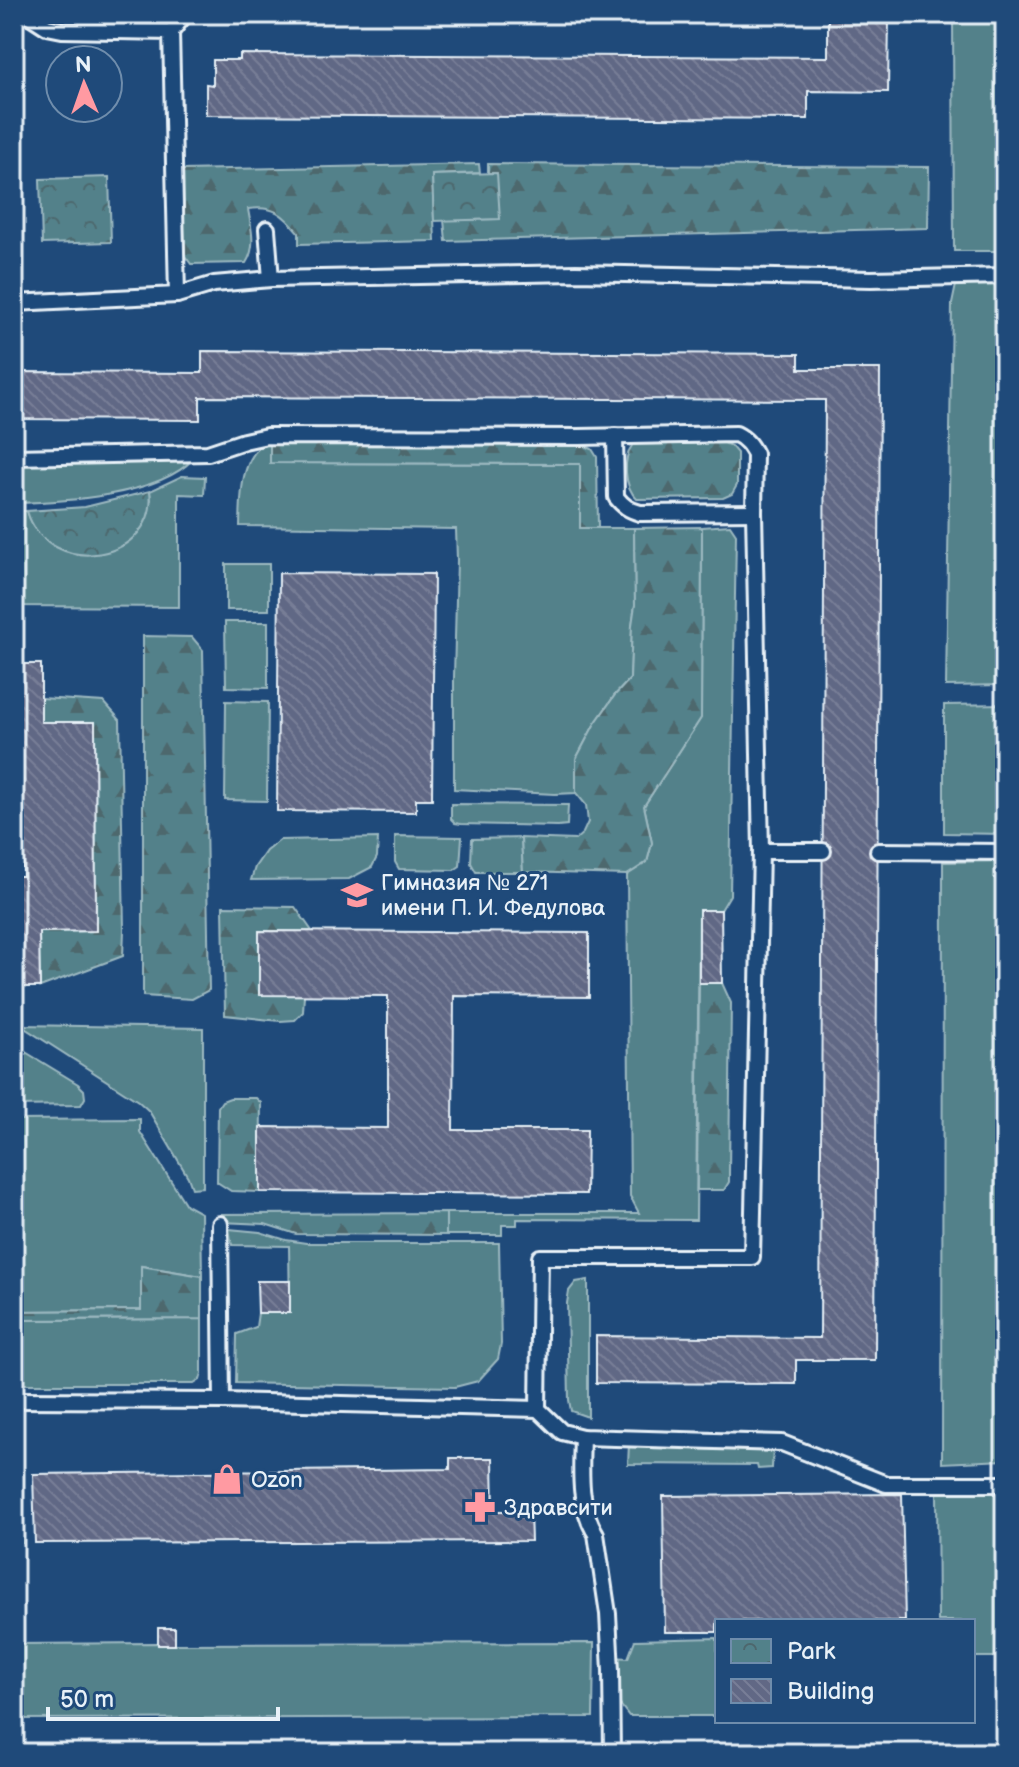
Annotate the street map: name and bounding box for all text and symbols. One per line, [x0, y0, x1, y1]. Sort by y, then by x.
north arrow [44, 44, 124, 124]
text: N [75, 52, 92, 79]
place label: Гимназия № 271 имени П. И. Федулова [381, 870, 605, 922]
school or university icon: Гимназия № 271 имени П. И. Федулова [340, 878, 374, 912]
shop icon: Ozon [210, 1462, 244, 1496]
place label: Ozon [251, 1467, 303, 1494]
pharmacy icon: Здравсити [463, 1490, 497, 1524]
place label: Здравсити [504, 1495, 613, 1522]
legend [715, 1619, 975, 1723]
text: Park [787, 1637, 835, 1666]
scale bar [48, 1671, 278, 1721]
text: Building [787, 1677, 874, 1706]
text: 50 m [60, 1685, 114, 1714]

